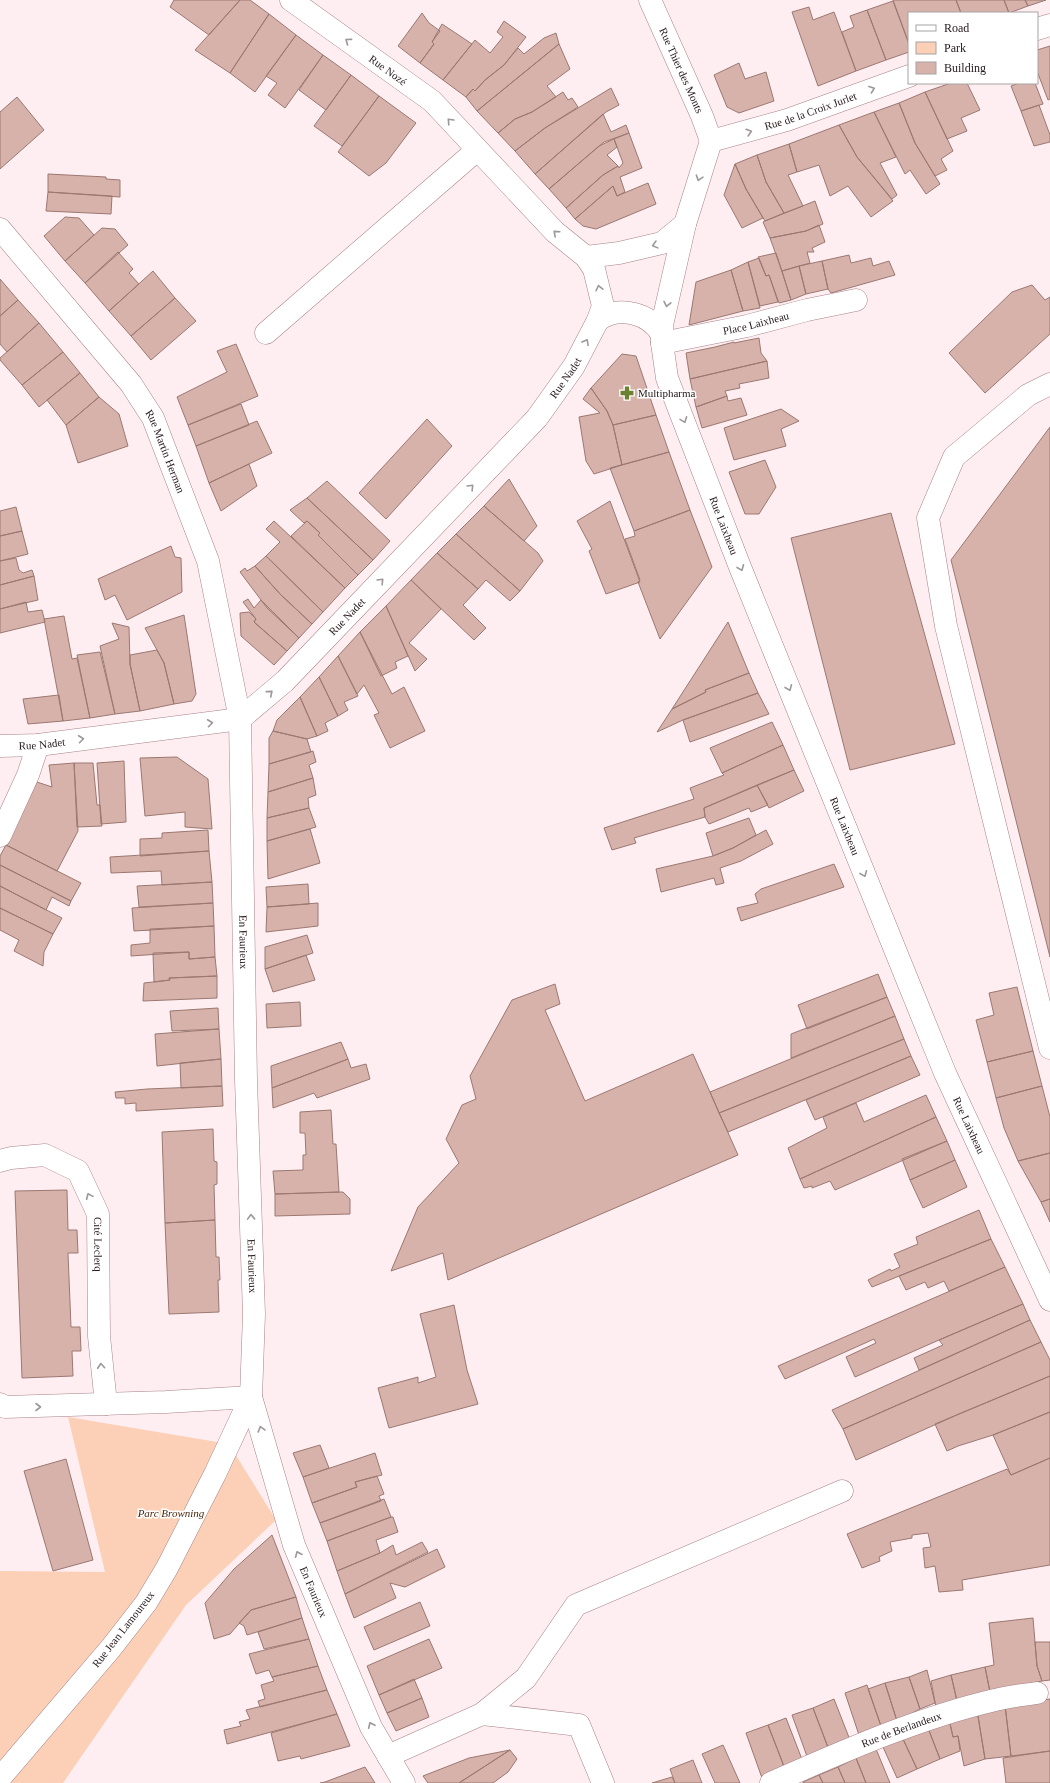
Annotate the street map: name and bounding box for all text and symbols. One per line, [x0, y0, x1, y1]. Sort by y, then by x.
legend [908, 12, 1038, 84]
text: Road [944, 21, 969, 35]
street label: Rue Thier des Monts [657, 26, 706, 115]
one-way arrow [346, 39, 353, 46]
text: Park [944, 41, 966, 55]
street label: Rue Nozé [367, 52, 409, 88]
text: Building [944, 61, 986, 75]
one-way arrow [868, 86, 875, 94]
street label: Rue de la Croix Jurlet [763, 89, 858, 132]
one-way arrow [448, 118, 455, 126]
one-way arrow [745, 128, 752, 137]
one-way arrow [695, 175, 704, 182]
one-way arrow [553, 230, 561, 237]
one-way arrow [652, 240, 659, 249]
one-way arrow [595, 285, 603, 291]
one-way arrow [664, 301, 672, 307]
street label: Place Laixheau [722, 309, 791, 337]
one-way arrow [581, 339, 588, 346]
street label: Rue Nadet [547, 355, 583, 400]
pharmacy icon: Multipharma [619, 385, 635, 401]
place label: Multipharma [638, 387, 696, 399]
street label: Rue Martin Herman [143, 407, 187, 495]
one-way arrow [679, 417, 687, 424]
one-way arrow [466, 484, 474, 492]
street label: Rue Laixheau [707, 495, 741, 557]
one-way arrow [736, 564, 744, 571]
one-way arrow [376, 578, 384, 586]
street label: Rue Nadet [326, 595, 367, 637]
one-way arrow [785, 685, 793, 692]
one-way arrow [265, 691, 273, 698]
one-way arrow [206, 718, 213, 727]
one-way arrow [78, 735, 84, 744]
street label: Rue Nadet [18, 736, 66, 752]
street label: Rue Laixheau [828, 795, 862, 857]
one-way arrow [860, 870, 868, 877]
street label: En Faurieux [237, 915, 250, 970]
street label: Rue Laixheau [951, 1095, 988, 1156]
one-way arrow [86, 1192, 94, 1200]
one-way arrow [247, 1214, 255, 1220]
street label: Cité Leclerq [92, 1217, 104, 1272]
street label: En Faurieux [245, 1239, 259, 1294]
one-way arrow [97, 1363, 106, 1369]
one-way arrow [35, 1402, 41, 1411]
one-way arrow [257, 1426, 266, 1433]
park label: Parc Browning [137, 1507, 205, 1519]
one-way arrow [295, 1550, 303, 1557]
street label: En Faurieux [298, 1565, 330, 1619]
street label: Rue Jean Lamoureux [89, 1588, 157, 1670]
street label: Rue de Berlandeux [860, 1709, 943, 1750]
one-way arrow [368, 1722, 376, 1730]

